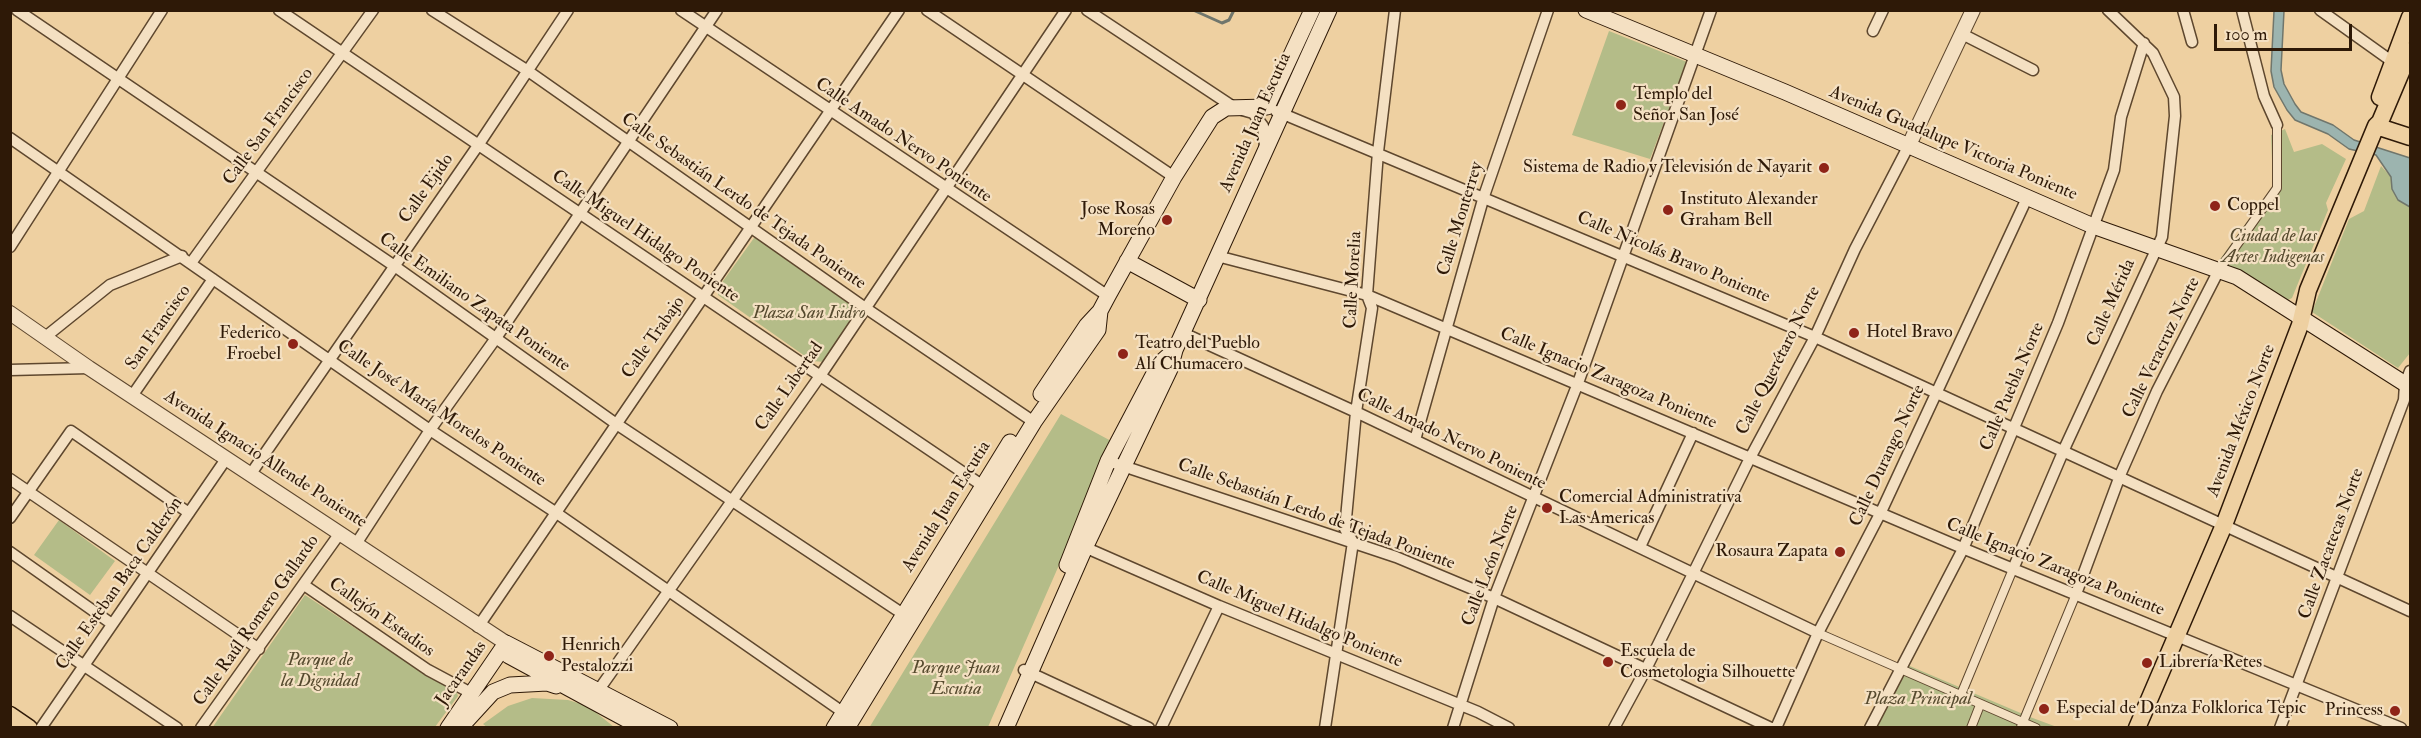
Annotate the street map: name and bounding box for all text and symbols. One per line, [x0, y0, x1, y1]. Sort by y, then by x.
scale bar [2217, 12, 2355, 50]
text: 100 m [2225, 23, 2268, 46]
street label: Avenida Juan Escutia [1216, 50, 1296, 196]
street label: Calle San Francisco [219, 64, 319, 190]
street label: Calle Amado Nervo Poniente [811, 74, 995, 208]
street label: Avenida Guadalupe Victoria Poniente [1826, 82, 2080, 206]
place label: Templo del Señor San José [1633, 84, 1739, 127]
marker: Templo del Señor San José [1614, 98, 1628, 112]
street label: Calle Sebastián Lerdo de Tejada Poniente [617, 109, 869, 295]
street label: Calle Ejido [395, 150, 459, 228]
place label: Sistema de Radio y Televisión de Nayarit [1523, 157, 1812, 179]
street label: Calle Monterrey [1433, 159, 1489, 279]
marker: Sistema de Radio y Televisión de Nayarit [1817, 161, 1831, 175]
street label: Calle Miguel Hidalgo Poniente [547, 166, 743, 308]
place label: Instituto Alexander Graham Bell [1680, 189, 1818, 232]
place label: Coppel [2227, 195, 2279, 217]
place label: Jose Rosas Moreno [1081, 199, 1155, 242]
marker: Coppel [2208, 199, 2222, 213]
marker: Instituto Alexander Graham Bell [1661, 203, 1675, 217]
street label: Calle Nicolás Bravo Poniente [1573, 207, 1773, 309]
marker: Jose Rosas Moreno [1160, 213, 1174, 227]
park label: Ciudad de las Artes Indigenas [2222, 226, 2324, 268]
street label: Calle Emiliano Zapata Poniente [374, 229, 574, 377]
street label: Calle Morelia [1341, 231, 1367, 329]
street label: Calle Mérida [2083, 256, 2141, 350]
street label: Calle Veracruz Norte [2119, 274, 2205, 422]
street label: San Francisco [122, 281, 196, 375]
street label: Calle Querétaro Norte [1732, 283, 1826, 439]
street label: Calle Trabajo [618, 293, 690, 383]
park label: Plaza San Isidro [752, 303, 866, 325]
street label: Calle Puebla Norte [1976, 320, 2050, 454]
place label: Hotel Bravo [1866, 322, 1953, 344]
place label: Federico Froebel [219, 323, 281, 366]
street label: Calle Ignacio Zaragoza Poniente [1496, 323, 1720, 435]
marker: Hotel Bravo [1847, 326, 1861, 340]
place label: Teatro del Pueblo Alí Chumacero [1135, 333, 1260, 376]
street label: Calle José María Morelos Poniente [332, 336, 550, 492]
marker: Federico Froebel [286, 337, 300, 351]
street label: Calle Libertad [751, 338, 829, 436]
street label: Avenida México Norte [2203, 342, 2281, 500]
marker: Teatro del Pueblo Alí Chumacero [1116, 347, 1130, 361]
street label: Calle Durango Norte [1846, 382, 1930, 530]
street label: Calle Amado Nervo Poniente [1353, 385, 1549, 495]
street label: Avenida Ignacio Allende Poniente [159, 386, 371, 534]
street label: Avenida Juan Escutia [898, 437, 996, 577]
street label: Calle Sebastián Lerdo de Tejada Poniente [1174, 455, 1458, 575]
street label: Calle Zacatecas Norte [2295, 466, 2369, 622]
place label: Comercial Administrativa Las Americas [1559, 487, 1742, 530]
street label: Calle Esteban Baca Calderón [52, 493, 188, 675]
marker: Comercial Administrativa Las Americas [1540, 501, 1554, 515]
street label: Calle León Norte [1458, 503, 1524, 629]
street label: Calle Ignacio Zaragoza Poniente [1943, 514, 2167, 622]
street label: Calle Raúl Romero Gallardo [190, 531, 324, 711]
place label: Rosaura Zapata [1715, 541, 1828, 563]
marker: Rosaura Zapata [1833, 545, 1847, 559]
street label: Calle Miguel Hidalgo Poniente [1193, 567, 1405, 673]
street label: Callejón Estadios [324, 574, 438, 662]
place label: Henrich Pestalozzi [561, 635, 633, 678]
street label: Jacarandas [432, 637, 492, 711]
place label: Escuela de Cosmetologia Silhouette [1620, 641, 1795, 684]
marker: Henrich Pestalozzi [542, 649, 556, 663]
park label: Parque de la Dignidad [281, 650, 359, 692]
place label: Librería Retes [2159, 652, 2262, 674]
marker: Escuela de Cosmetologia Silhouette [1601, 655, 1615, 669]
marker: Librería Retes [2140, 656, 2154, 670]
park label: Parque Juan Escutia [912, 658, 1000, 700]
park label: Plaza Principal [1864, 689, 1972, 711]
place label: Especial de Danza Folklorica Tepic [2056, 698, 2306, 720]
place label: Princess [2325, 700, 2383, 722]
marker: Especial de Danza Folklorica Tepic [2037, 702, 2051, 716]
marker: Princess [2388, 704, 2402, 718]

